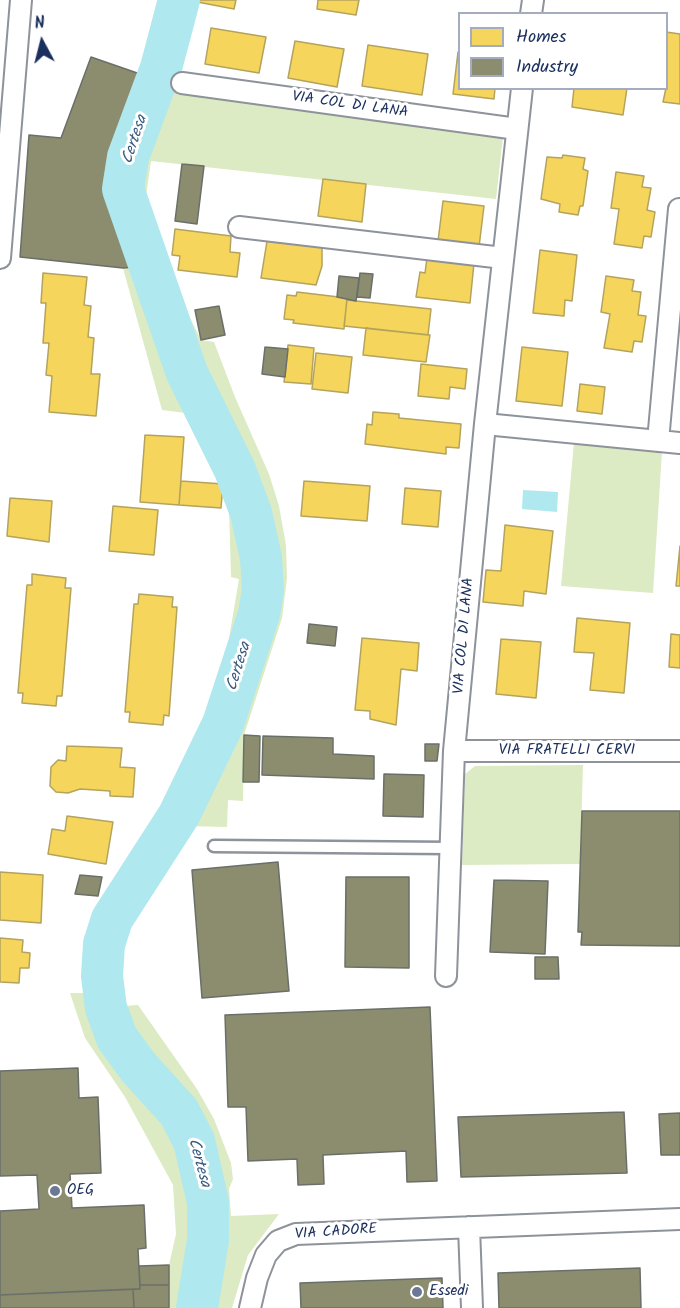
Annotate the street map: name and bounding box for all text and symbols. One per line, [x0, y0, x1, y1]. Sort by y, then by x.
text: N [33, 11, 46, 37]
north arrow [12, 12, 72, 72]
legend [458, 12, 668, 90]
text: Homes [516, 23, 566, 52]
text: Industry [516, 53, 578, 82]
street label: VIA COL DI LANA [291, 89, 409, 123]
water label: Certesa [119, 113, 153, 167]
street label: VIA COL DI LANA [451, 577, 479, 695]
water label: Certesa [224, 640, 256, 694]
street label: VIA FRATELLI CERVI [499, 742, 635, 760]
water label: Certesa [182, 1136, 214, 1190]
place label: OEG [67, 1182, 94, 1200]
marker: OEG [48, 1184, 62, 1198]
street label: VIA CADORE [294, 1221, 378, 1245]
place label: Essedi [429, 1283, 468, 1301]
marker: Essedi [410, 1285, 424, 1299]

